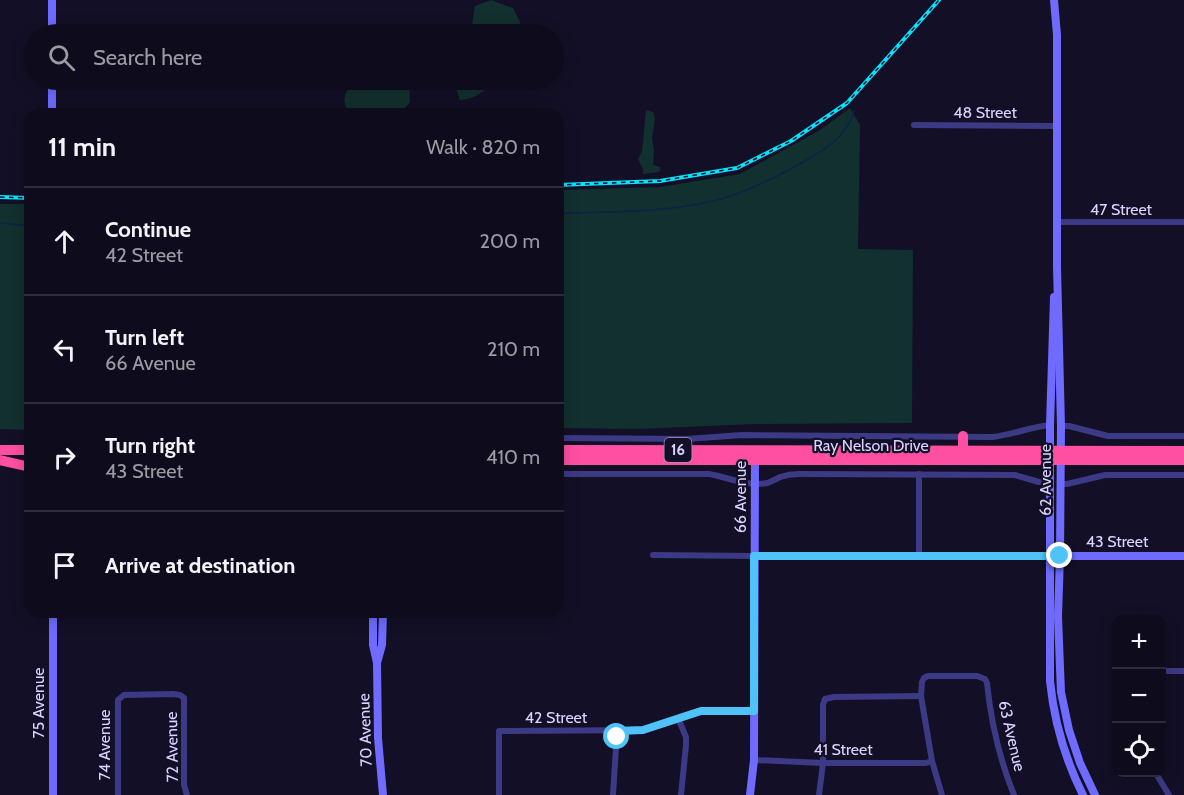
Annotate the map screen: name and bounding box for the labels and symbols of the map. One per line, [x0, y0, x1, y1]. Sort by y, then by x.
street label: 48 Street [953, 103, 1017, 122]
street label: 47 Street [1090, 200, 1153, 219]
street label: Ray Nelson Drive [813, 436, 929, 455]
road number: 16 [664, 438, 692, 462]
street label: 62 Avenue [1036, 444, 1055, 516]
street label: 66 Avenue [731, 461, 750, 533]
street label: 43 Street [1086, 532, 1149, 551]
route end [1046, 542, 1072, 568]
street label: 75 Avenue [29, 667, 48, 739]
street label: 70 Avenue [354, 693, 376, 767]
street label: 63 Avenue [995, 699, 1029, 773]
street label: 42 Street [525, 708, 588, 727]
street label: 74 Avenue [95, 709, 114, 781]
street label: 72 Avenue [162, 711, 182, 783]
route start [603, 723, 629, 749]
street label: 41 Street [813, 740, 873, 759]

